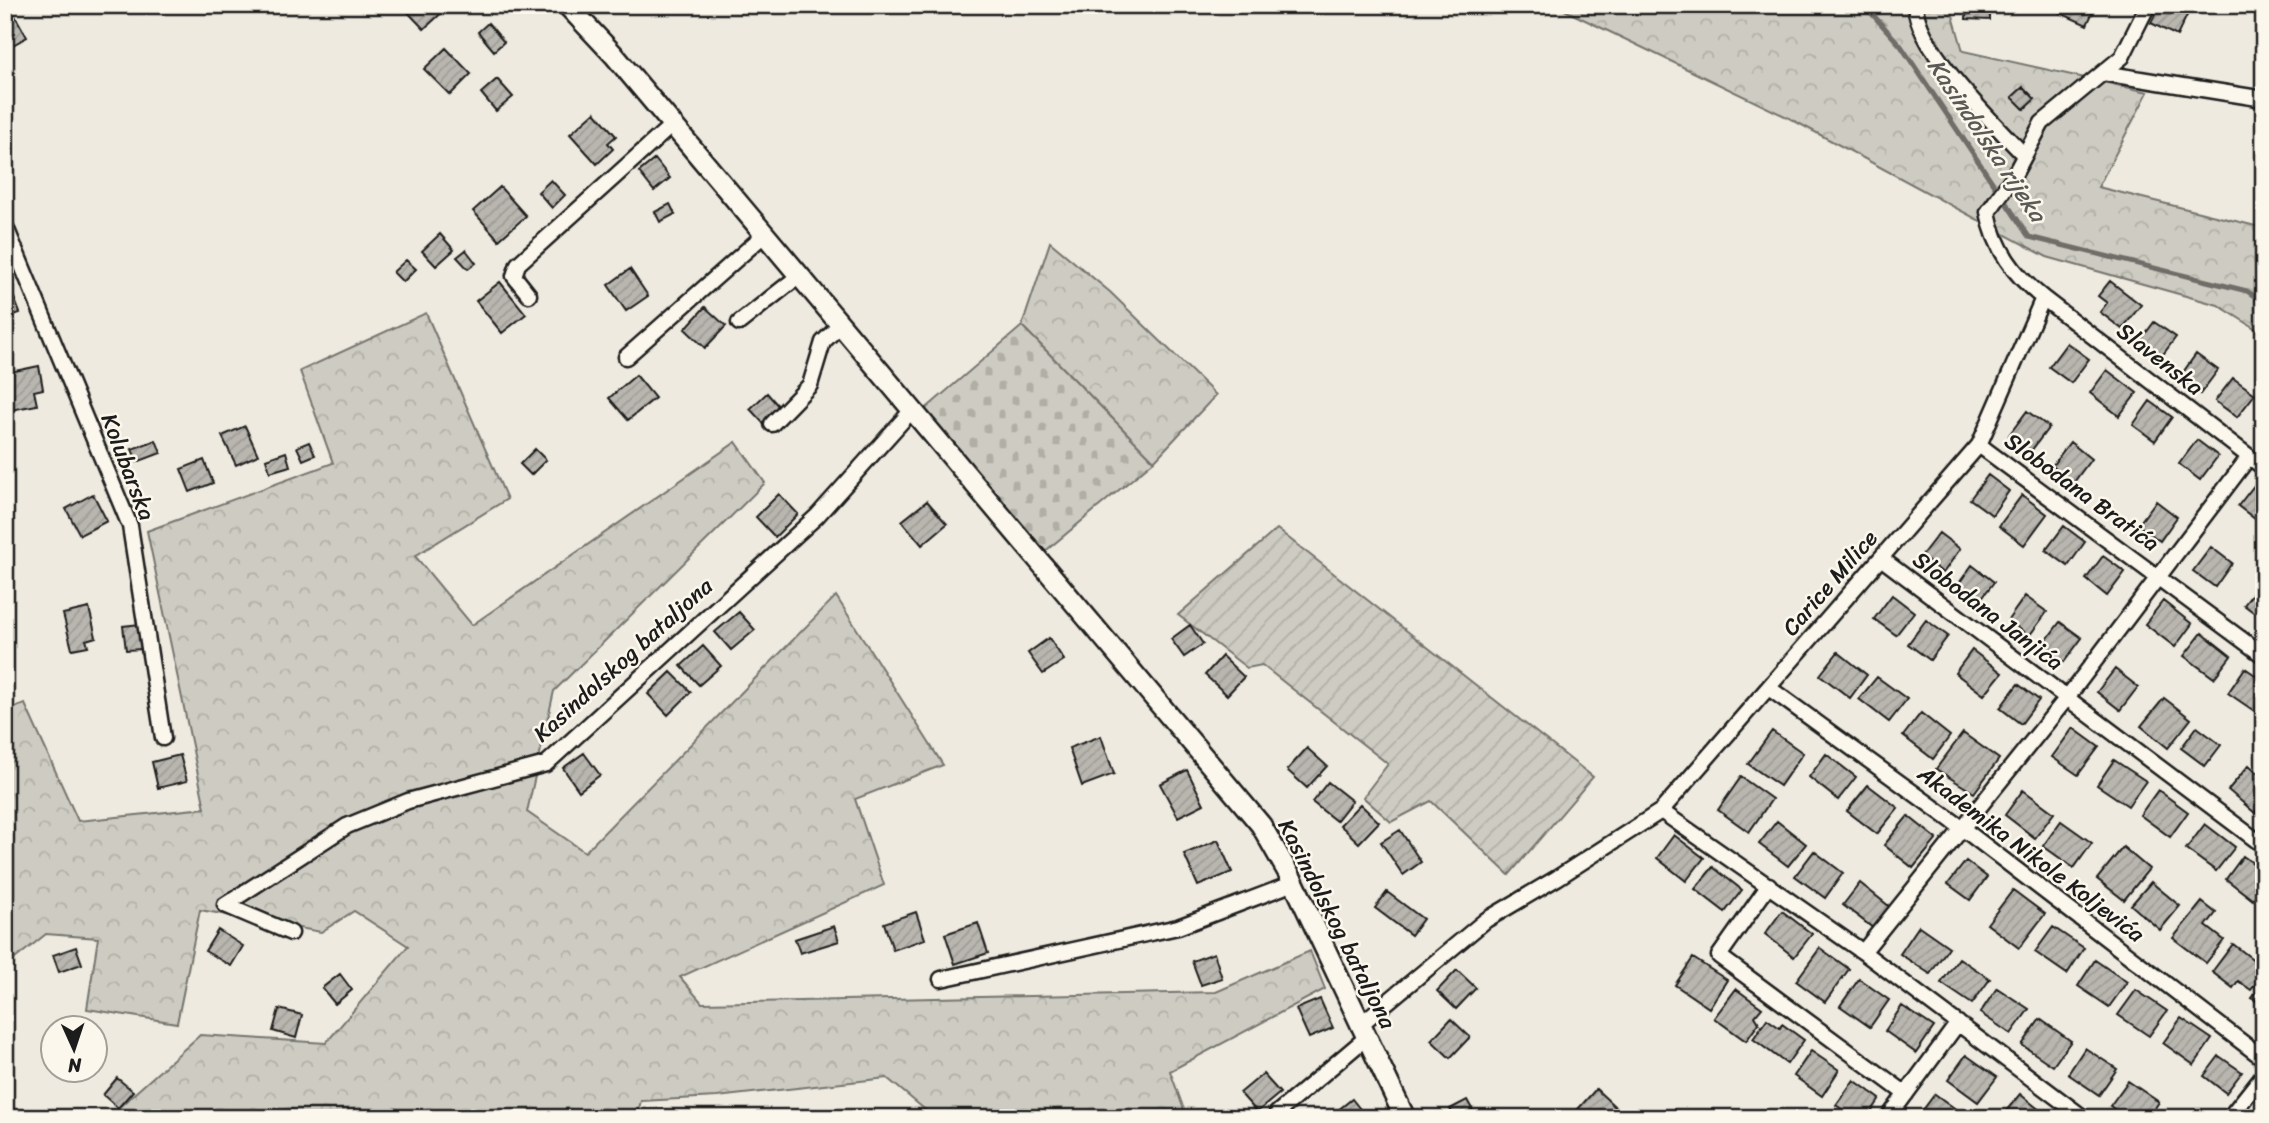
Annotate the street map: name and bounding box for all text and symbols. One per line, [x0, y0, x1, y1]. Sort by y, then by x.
water label: Kasindolska rijeka [1916, 49, 2059, 233]
street label: Slavenska [2107, 311, 2213, 407]
street label: Kolubarska [89, 407, 167, 527]
street label: Slobodana Bratića [1995, 421, 2169, 563]
street label: Carice Milice [1772, 520, 1888, 646]
street label: Slobodana Janjića [1903, 540, 2073, 682]
street label: Kasindolskog bataljona [523, 567, 723, 753]
street label: Akademika Nikole Koljevića [1908, 754, 2154, 954]
street label: Kasindolskog bataljona [1266, 812, 1408, 1037]
north arrow [38, 1014, 108, 1084]
text: N [67, 1049, 83, 1082]

